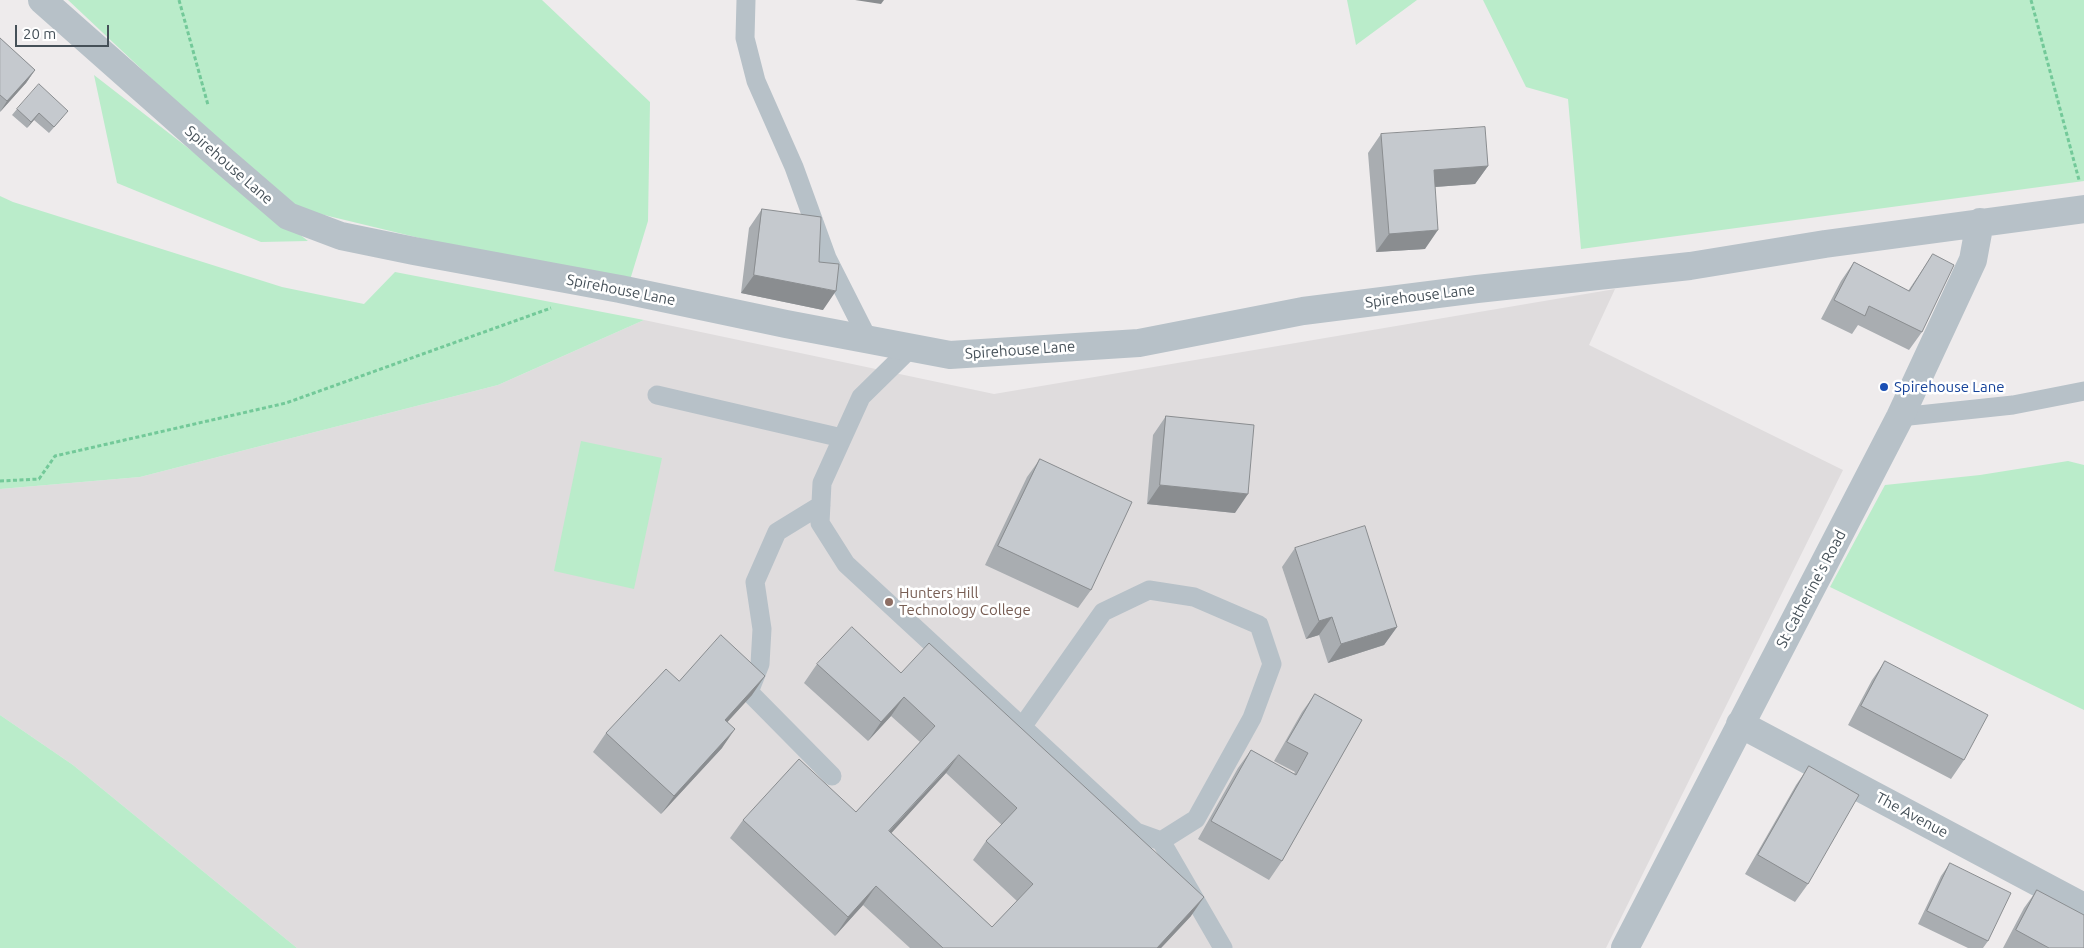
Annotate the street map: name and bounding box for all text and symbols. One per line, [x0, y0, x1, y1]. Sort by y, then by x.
scale bar [18, 15, 111, 47]
text: 20 m [23, 25, 56, 42]
street label: Spirehouse Lane [181, 122, 277, 208]
street label: Spirehouse Lane [565, 271, 677, 309]
street label: Spirehouse Lane [1364, 280, 1476, 312]
street label: Spirehouse Lane [964, 337, 1076, 363]
place label: Spirehouse Lane [1894, 378, 2005, 396]
marker: Spirehouse Lane [1878, 381, 1890, 393]
street label: St Catherine's Road [1772, 527, 1850, 651]
place label: Hunters Hill Technology College [899, 584, 1031, 619]
marker: Hunters Hill Technology College [883, 596, 895, 608]
street label: The Avenue [1873, 788, 1951, 842]

